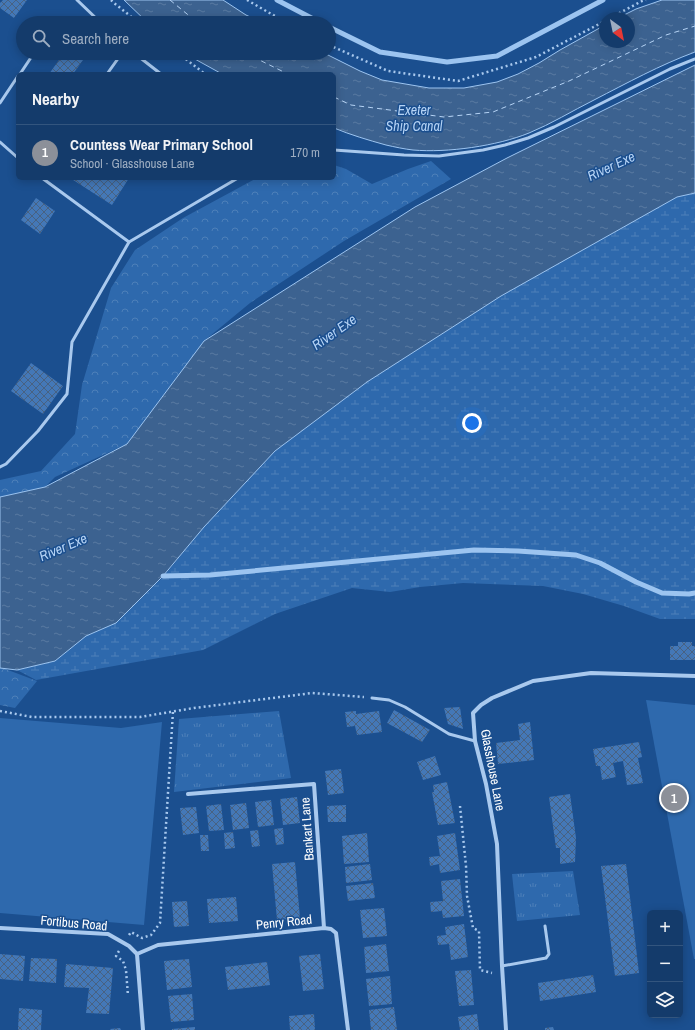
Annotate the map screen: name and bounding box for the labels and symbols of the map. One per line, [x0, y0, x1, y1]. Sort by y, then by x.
north arrow [599, 12, 635, 48]
water label: Exeter Ship Canal [386, 101, 443, 135]
water label: River Exe [584, 147, 638, 185]
water label: River Exe [308, 310, 360, 354]
your location [462, 413, 482, 433]
water label: River Exe [36, 529, 90, 565]
street label: Glasshouse Lane [477, 728, 509, 812]
pin: 1 [661, 783, 687, 813]
street label: Bankart Lane [296, 797, 318, 861]
street label: Penry Road [255, 911, 313, 933]
street label: Fortibus Road [40, 912, 108, 934]

